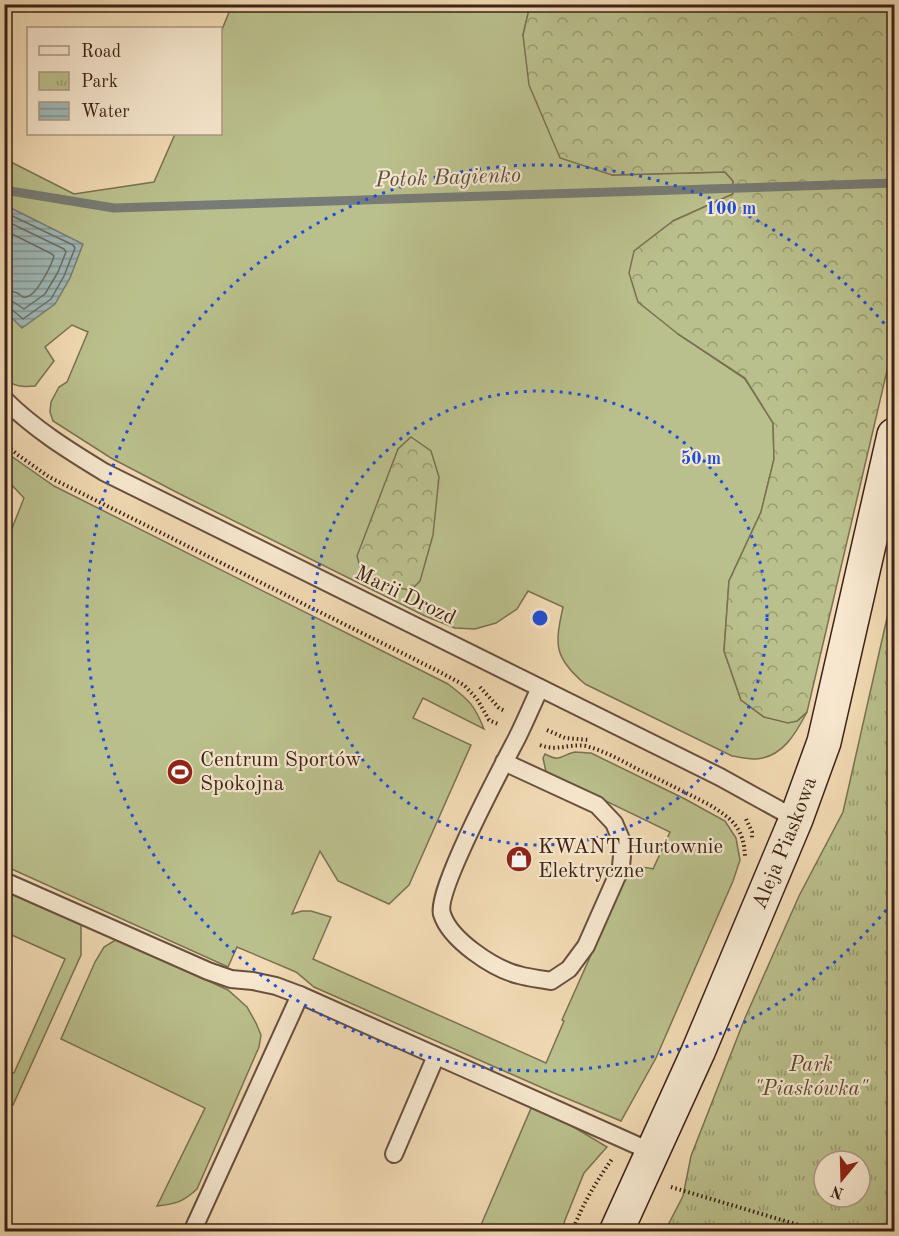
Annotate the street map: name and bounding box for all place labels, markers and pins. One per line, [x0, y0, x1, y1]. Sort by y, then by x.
centre of rings [530, 608, 550, 628]
place label: Centrum Sportów Spokojna [200, 750, 361, 795]
sports icon: Centrum Sportów Spokojna [165, 757, 195, 787]
place label: KWANT Hurtownie Elektryczne [538, 837, 723, 882]
shop icon: KWANT Hurtownie Elektryczne [504, 844, 534, 874]

